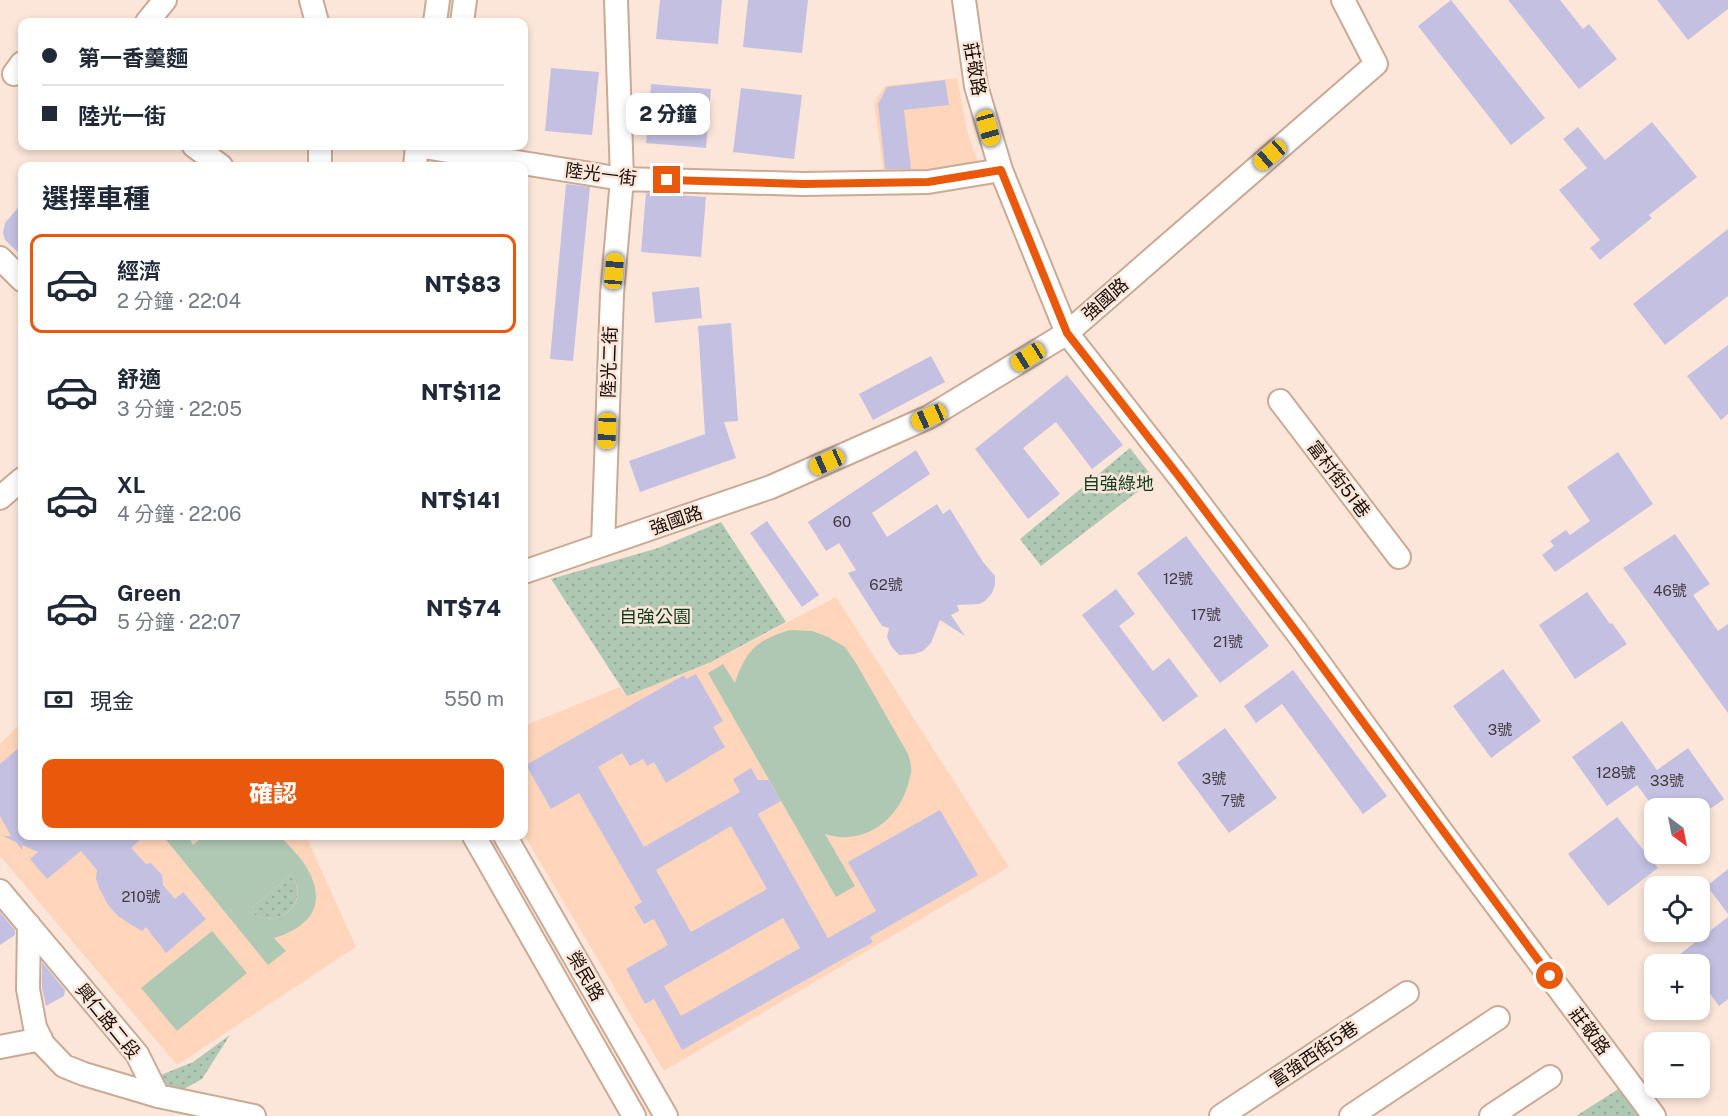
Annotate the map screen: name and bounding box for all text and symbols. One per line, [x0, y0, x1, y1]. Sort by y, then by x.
street label: 莊敬路 [960, 41, 990, 97]
text: 第一香羹麵 [78, 45, 188, 71]
callout: 2 分鐘 [625, 93, 709, 135]
text: 2 分鐘 [639, 102, 697, 126]
text: 陸光一街 [78, 103, 166, 129]
car [974, 108, 1002, 148]
car [1251, 136, 1289, 174]
street label: 陸光一街 [564, 159, 638, 189]
route end [653, 166, 680, 193]
text: 選擇車種 [42, 182, 150, 214]
car [603, 252, 625, 290]
icon: car [45, 257, 99, 311]
text: 經濟 [117, 258, 161, 284]
text: NT$83 [425, 271, 501, 297]
street label: 強國路 [1078, 273, 1132, 325]
text: 2 分鐘 · 22:04 [117, 289, 241, 313]
street label: 陸光二街 [597, 326, 621, 398]
car [1008, 340, 1048, 374]
icon: car [45, 365, 99, 419]
text: 舒適 [117, 366, 161, 392]
text: NT$112 [421, 379, 501, 405]
text: 3 分鐘 · 22:05 [117, 397, 242, 421]
car [909, 401, 949, 433]
car [597, 413, 617, 449]
street label: 富村街51巷 [1303, 436, 1375, 522]
car [807, 446, 847, 478]
text: XL [117, 472, 145, 498]
icon: car [45, 473, 99, 527]
park label: 自強綠地 [1082, 473, 1154, 494]
text: NT$141 [421, 487, 501, 513]
street label: 強國路 [647, 501, 705, 539]
text: 4 分鐘 · 22:06 [117, 502, 242, 526]
house number: 60 [833, 513, 851, 530]
house number: 12號 [1163, 570, 1193, 587]
house number: 62號 [869, 576, 903, 593]
text: Green [117, 580, 181, 606]
icon: car [45, 581, 99, 635]
house number: 46號 [1653, 582, 1687, 599]
text: NT$74 [426, 595, 501, 621]
park label: 自強公園 [619, 606, 691, 627]
house number: 17號 [1191, 606, 1221, 623]
text: 5 分鐘 · 22:07 [117, 610, 241, 634]
house number: 21號 [1213, 633, 1243, 650]
icon: cash [42, 683, 75, 716]
text: 550 m [444, 687, 504, 711]
text: 現金 [90, 688, 134, 714]
house number: 3號 [1488, 721, 1512, 738]
button: 確認 [42, 759, 504, 828]
house number: 128號 [1596, 764, 1636, 781]
house number: 3號 [1202, 770, 1226, 787]
house number: 33號 [1650, 772, 1684, 789]
house number: 7號 [1221, 792, 1245, 809]
north arrow [1644, 798, 1710, 864]
map controls [1644, 798, 1710, 1098]
button: locate [1644, 876, 1710, 942]
house number: 210號 [121, 888, 161, 905]
street label: 榮民路 [563, 947, 609, 1005]
button: + [1644, 954, 1710, 1020]
route start [1536, 962, 1563, 989]
street label: 興仁路二段 [72, 979, 144, 1063]
street label: 莊敬路 [1565, 1003, 1615, 1059]
street label: 富強西街5巷 [1266, 1017, 1362, 1091]
button: − [1644, 1032, 1710, 1098]

